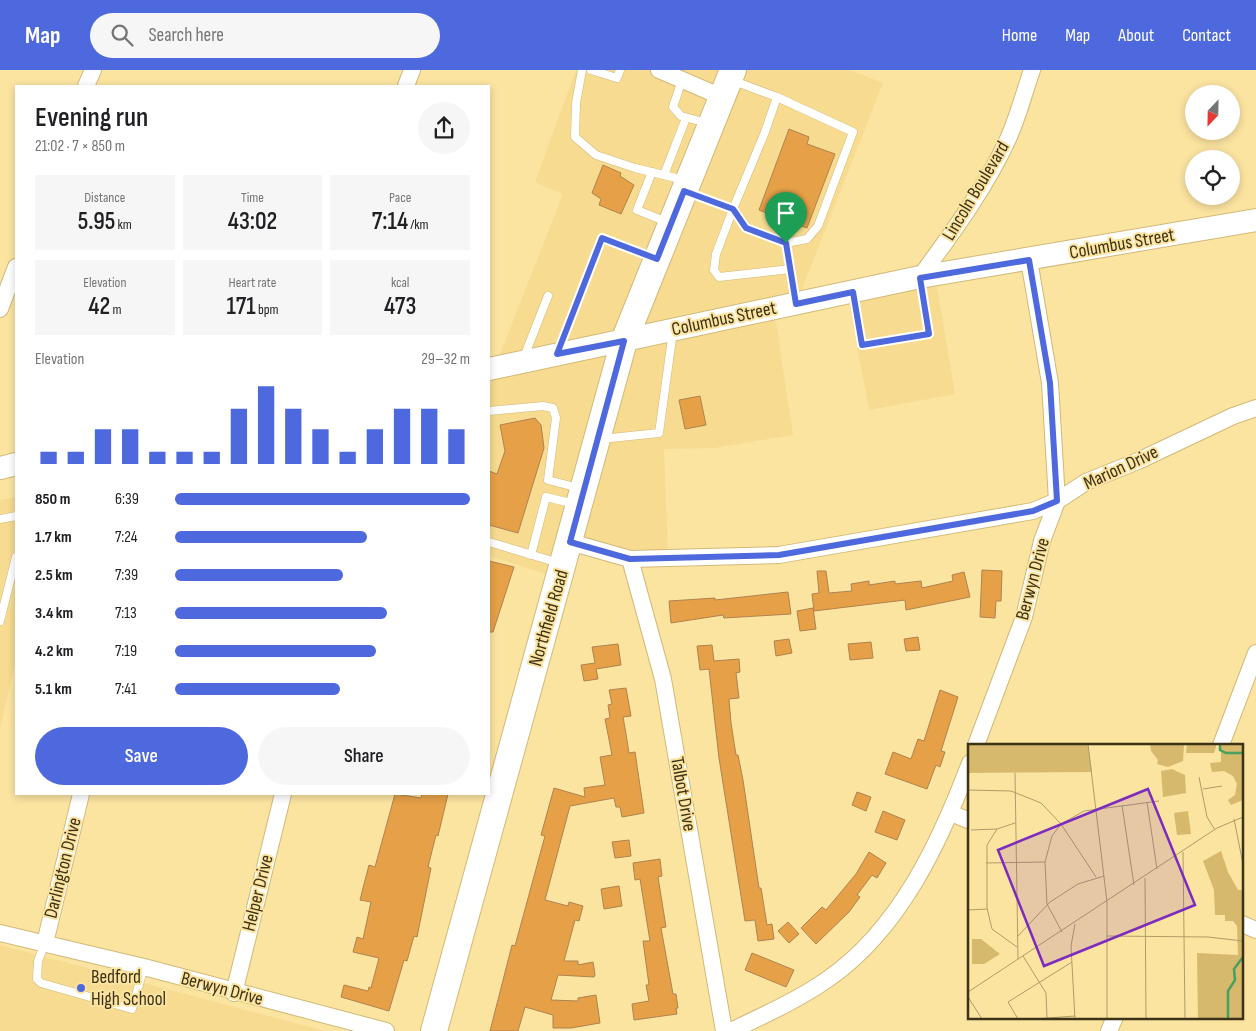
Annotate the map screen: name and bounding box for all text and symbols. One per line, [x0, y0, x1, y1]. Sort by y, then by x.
search box [90, 13, 440, 58]
text: Map [25, 21, 60, 50]
icon: search [108, 21, 136, 49]
text: Search here [148, 24, 224, 47]
text: Home [1002, 25, 1037, 46]
text: Map [1065, 25, 1090, 46]
text: About [1118, 25, 1154, 46]
text: Contact [1182, 25, 1231, 46]
north arrow [1185, 85, 1240, 140]
map controls [1185, 85, 1240, 205]
text: Evening run [35, 101, 148, 134]
button: share [418, 102, 470, 154]
text: 21:02 · 7 × 850 m [35, 137, 125, 156]
street label: Lincoln Boulevard [937, 137, 1015, 245]
button: locate [1185, 150, 1240, 205]
text: Distance [84, 189, 125, 206]
text: Time [241, 189, 264, 206]
text: Pace [389, 189, 411, 206]
pin [765, 192, 807, 243]
icon: arrive [772, 199, 800, 227]
text: 5.95 [78, 206, 115, 237]
text: 43:02 [228, 206, 277, 237]
text: 7:14 [372, 206, 408, 237]
text: km [115, 216, 132, 233]
text: /km [408, 216, 429, 233]
street label: Columbus Street [1068, 223, 1177, 265]
text: Elevation [83, 274, 126, 291]
text: Heart rate [229, 274, 276, 291]
text: kcal [391, 274, 409, 291]
text: 42 [88, 291, 110, 322]
text: 171 [226, 291, 256, 322]
text: 473 [384, 291, 416, 322]
street label: Columbus Street [670, 297, 779, 341]
text: m [110, 301, 121, 318]
text: bpm [256, 301, 279, 318]
text: Elevation [35, 350, 84, 369]
text: 29–32 m [421, 350, 470, 369]
street label: Marion Drive [1080, 441, 1162, 495]
text: 850 m [35, 490, 70, 509]
text: 6:39 [115, 490, 139, 509]
text: 1.7 km [35, 528, 72, 547]
text: 7:24 [115, 528, 138, 547]
street label: Berwyn Drive [1011, 535, 1055, 623]
text: 2.5 km [35, 566, 73, 585]
text: 7:39 [115, 566, 138, 585]
street label: Northfield Road [524, 567, 574, 669]
text: 3.4 km [35, 604, 73, 623]
text: 7:13 [115, 604, 137, 623]
text: 4.2 km [35, 642, 73, 661]
text: 7:19 [115, 642, 137, 661]
text: 5.1 km [35, 680, 72, 699]
text: 7:41 [115, 680, 137, 699]
button: Save [35, 727, 248, 785]
button: Share [258, 727, 470, 785]
inset map [968, 744, 1244, 1018]
street label: Talbot Drive [665, 755, 701, 833]
street label: Darlington Drive [39, 815, 87, 921]
street label: Helper Drive [237, 852, 279, 934]
place label: Bedford High School [91, 966, 166, 1011]
street label: Berwyn Drive [178, 967, 266, 1011]
marker: Bedford High School [75, 982, 87, 994]

